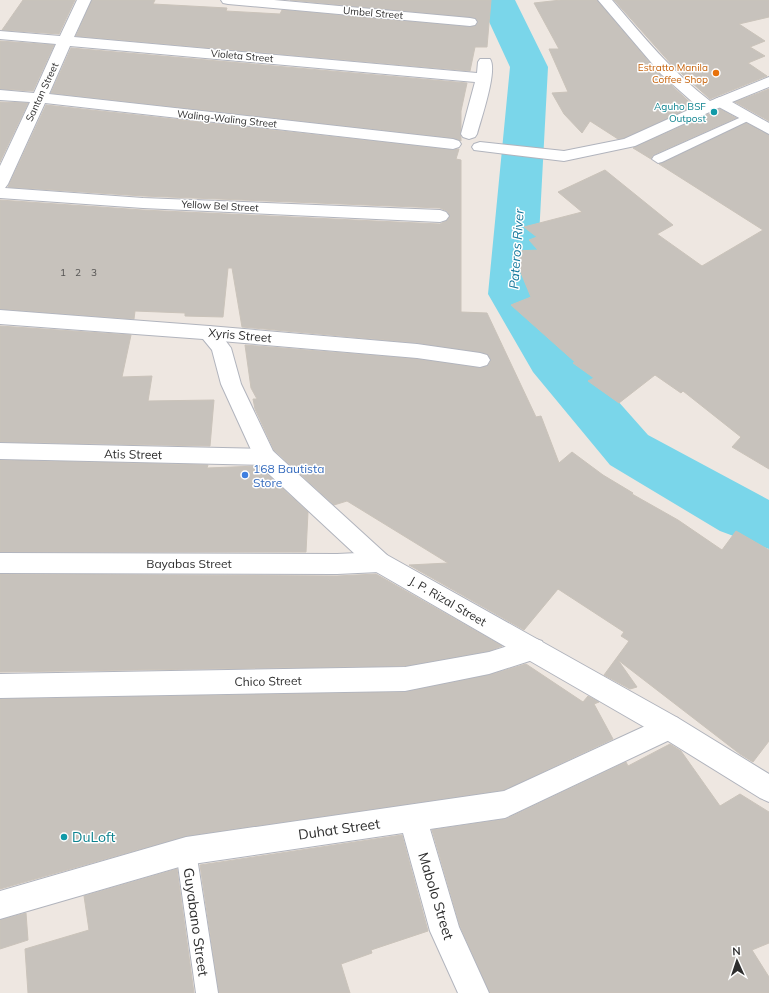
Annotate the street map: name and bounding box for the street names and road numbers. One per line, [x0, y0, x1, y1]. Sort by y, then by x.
street label: Umbel Street [342, 4, 404, 22]
street label: Violeta Street [210, 47, 274, 65]
street label: Santan Street [23, 60, 62, 124]
street label: Waling-Waling Street [176, 107, 278, 131]
street label: Yellow Bel Street [180, 197, 259, 215]
street label: Xyris Street [208, 325, 272, 345]
street label: Atis Street [104, 446, 162, 462]
street label: Bayabas Street [146, 556, 232, 571]
street label: J. P. Rizal Street [407, 573, 489, 629]
street label: Chico Street [234, 673, 302, 689]
street label: Duhat Street [297, 814, 381, 844]
street label: Mabolo Street [414, 850, 458, 942]
street label: Guyabano Street [179, 867, 213, 978]

